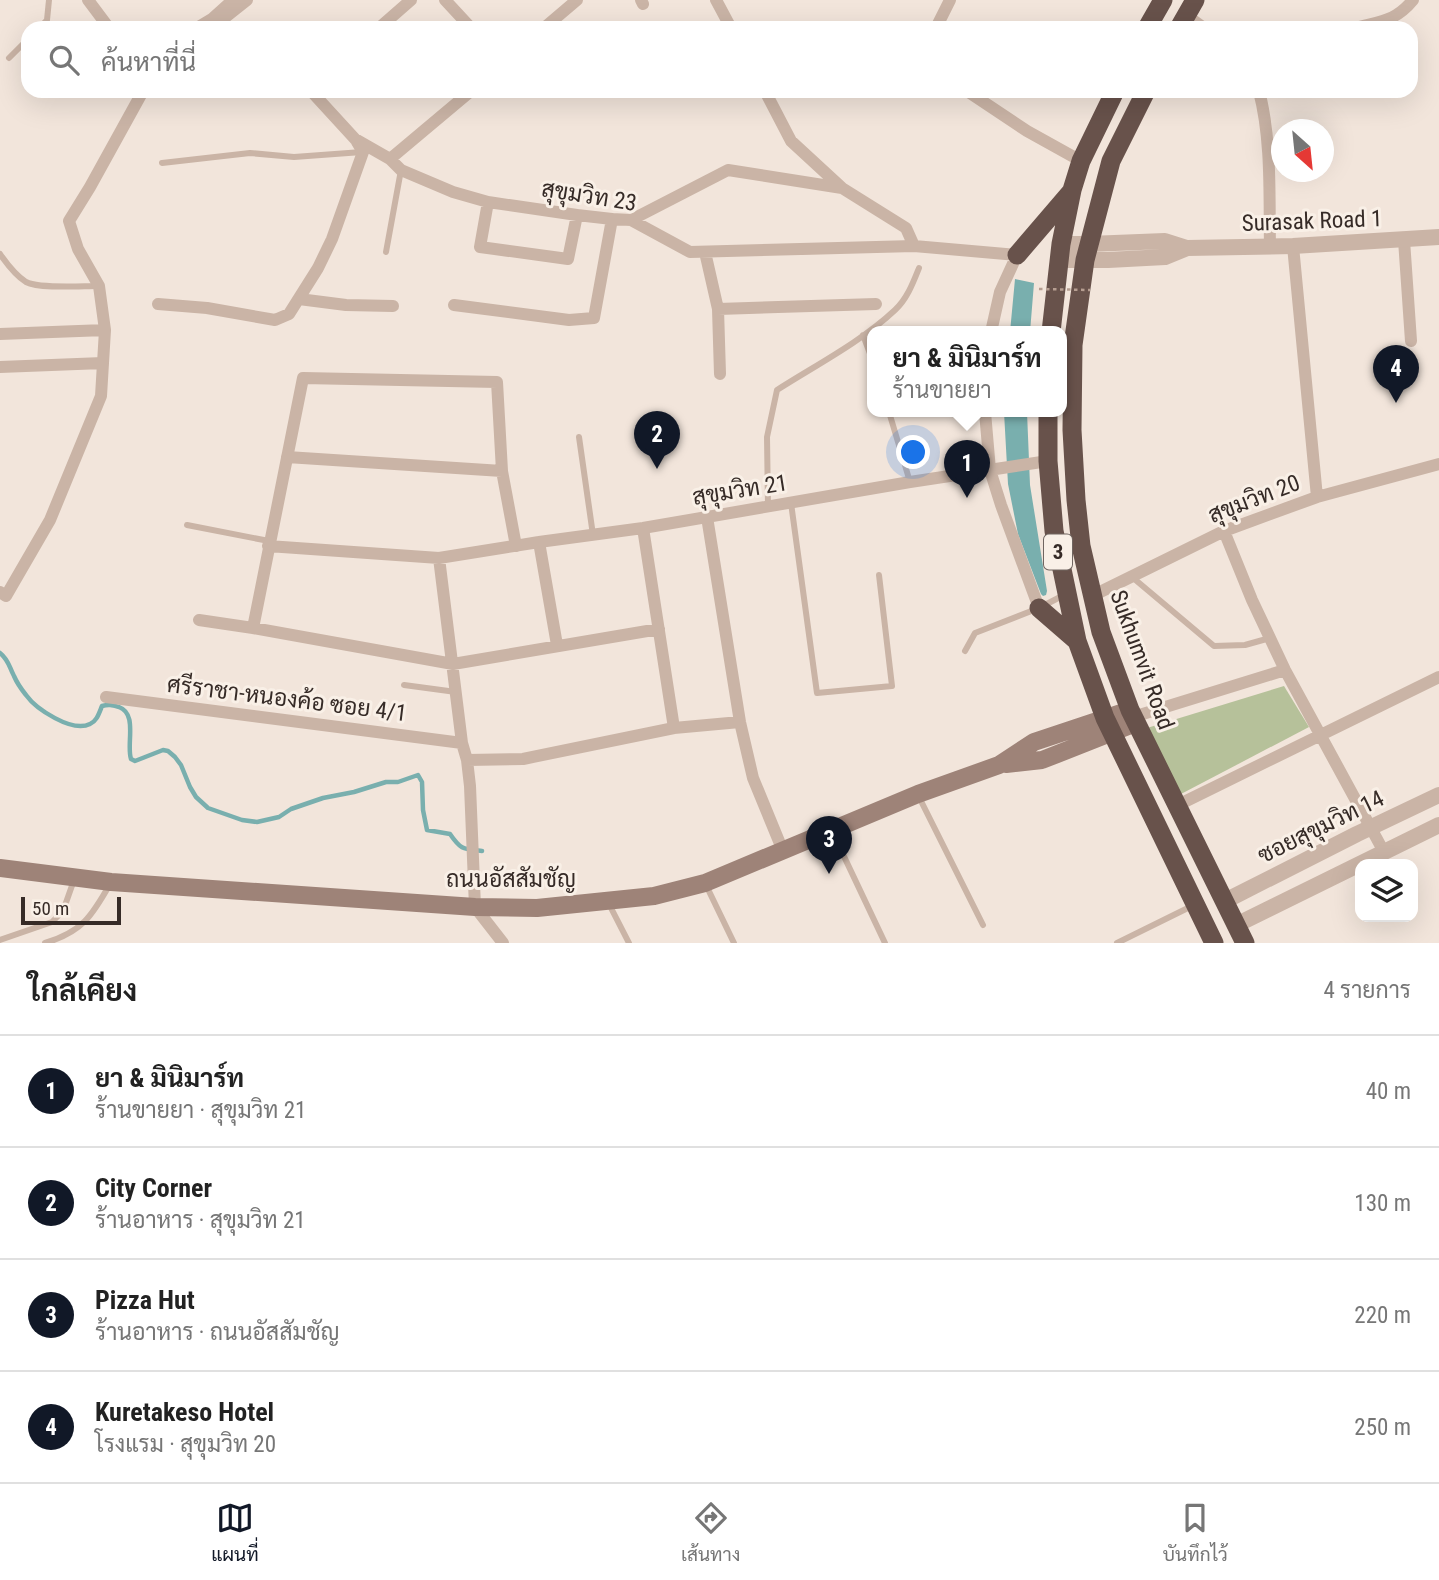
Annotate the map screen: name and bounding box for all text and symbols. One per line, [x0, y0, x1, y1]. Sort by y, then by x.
search box [21, 21, 1418, 98]
icon: search [45, 41, 83, 79]
text: ค้นหาที่นี่ [101, 47, 196, 77]
north arrow [1271, 119, 1334, 182]
street label: สุขุมวิท 23 [539, 174, 639, 219]
street label: Surasak Road 1 [1241, 205, 1383, 237]
popup [867, 326, 1067, 417]
text: ยา & มินิมาร์ท [892, 343, 1042, 373]
pin: 4 [1373, 345, 1419, 403]
text: ร้านขายยา [892, 377, 992, 404]
pin: 2 [634, 411, 680, 469]
your location [896, 435, 930, 469]
pin: 1 [944, 440, 990, 498]
street label: สุขุมวิท 21 [690, 468, 790, 513]
street label: สุขุมวิท 20 [1204, 468, 1304, 531]
road number: 3 [1044, 534, 1072, 570]
street label: Sukhumvit Road [1104, 587, 1180, 733]
street label: ศรีราชา-หนองค้อ ซอย 4/1 [166, 669, 409, 727]
street label: ซอยสุขุมวิท 14 [1253, 784, 1389, 871]
pin: 3 [806, 816, 852, 874]
map controls [1355, 859, 1418, 922]
button: layers [1355, 859, 1418, 922]
street label: ถนนอัสสัมชัญ [446, 865, 576, 893]
scale bar [21, 894, 121, 926]
text: 50 m [32, 897, 69, 920]
text: ใกล้เคียง [28, 973, 137, 1008]
text: 4 รายการ [1323, 977, 1411, 1004]
text: ยา & มินิมาร์ท [95, 1063, 244, 1093]
text: 1 [45, 1078, 57, 1105]
text: 40 m [1366, 1078, 1411, 1105]
text: ร้านขายยา · สุขุมวิท 21 [95, 1097, 306, 1124]
text: City Corner [95, 1173, 212, 1203]
text: 2 [45, 1190, 57, 1217]
text: 130 m [1354, 1190, 1411, 1217]
text: ร้านอาหาร · สุขุมวิท 21 [95, 1207, 306, 1234]
text: Pizza Hut [95, 1285, 195, 1315]
text: 3 [45, 1302, 57, 1329]
text: 220 m [1354, 1302, 1411, 1329]
text: ร้านอาหาร · ถนนอัสสัมชัญ [95, 1319, 340, 1346]
text: Kuretakeso Hotel [95, 1397, 274, 1427]
text: 4 [45, 1414, 57, 1441]
text: 250 m [1354, 1414, 1411, 1441]
text: โรงแรม · สุขุมวิท 20 [95, 1431, 276, 1458]
tab: แผนที่ [211, 1499, 259, 1566]
tab: เส้นทาง [681, 1499, 740, 1566]
tab: บันทึกไว้ [1163, 1499, 1228, 1566]

